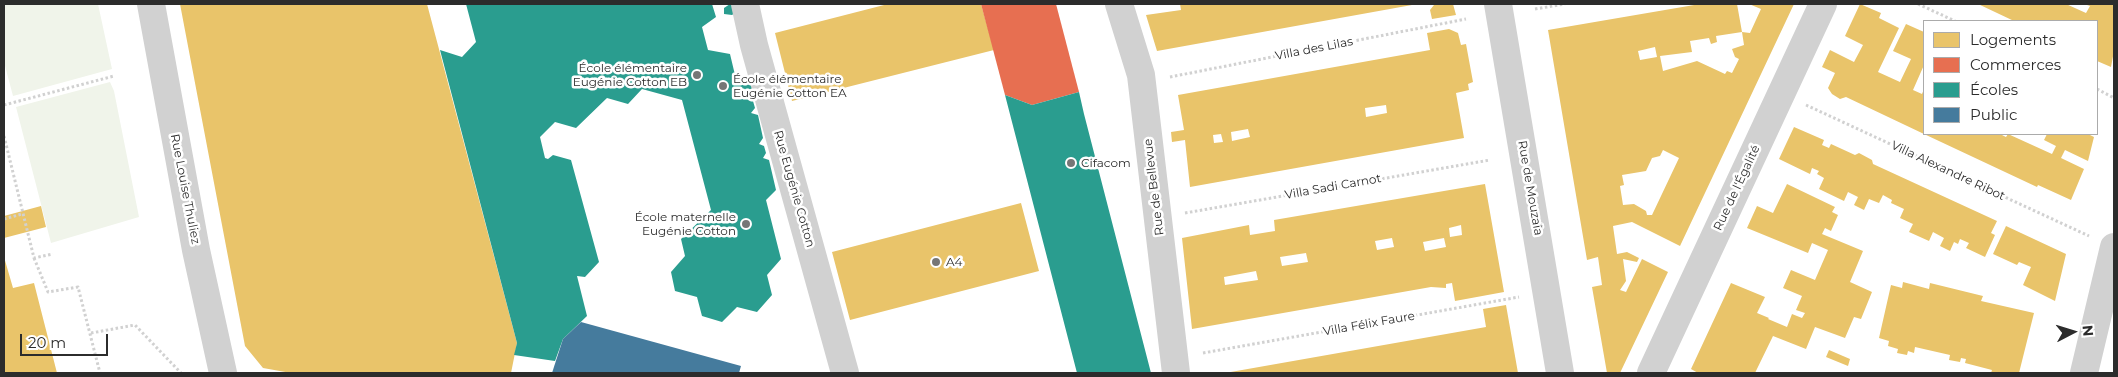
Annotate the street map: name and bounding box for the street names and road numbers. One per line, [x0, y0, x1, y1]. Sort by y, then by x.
street label: Villa des Lilas [1274, 34, 1354, 64]
street label: Rue Eugénie Cotton [770, 129, 818, 249]
street label: Rue Louise Thuliez [167, 133, 203, 245]
street label: Rue de Bellevue [1141, 138, 1167, 236]
street label: Villa Alexandre Ribot [1889, 138, 2007, 204]
street label: Rue de Mouzaïa [1515, 139, 1545, 237]
street label: Rue de l'Égalité [1711, 143, 1763, 233]
street label: Villa Sadi Carnot [1284, 171, 1382, 203]
street label: Villa Félix Faure [1322, 309, 1416, 339]

